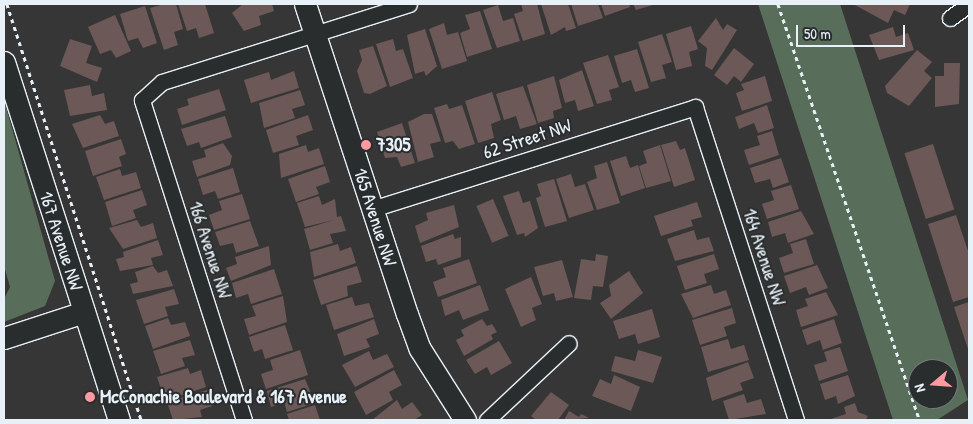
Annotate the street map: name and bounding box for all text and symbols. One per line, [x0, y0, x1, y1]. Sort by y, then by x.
scale bar [798, 15, 907, 47]
text: 50 m [804, 23, 831, 44]
street label: 62 Street NW [480, 114, 574, 164]
place label: 7305 [376, 134, 410, 156]
marker: 7305 [360, 139, 372, 151]
street label: 165 Avenue NW [349, 165, 401, 269]
street label: 167 Avenue NW [34, 189, 88, 293]
street label: 166 Avenue NW [184, 199, 236, 301]
street label: 164 Avenue NW [738, 206, 790, 308]
north arrow [908, 359, 958, 409]
text: N [909, 382, 929, 395]
place label: McConachie Boulevard & 167 Avenue [100, 386, 347, 408]
marker: McConachie Boulevard & 167 Avenue [84, 391, 96, 403]

